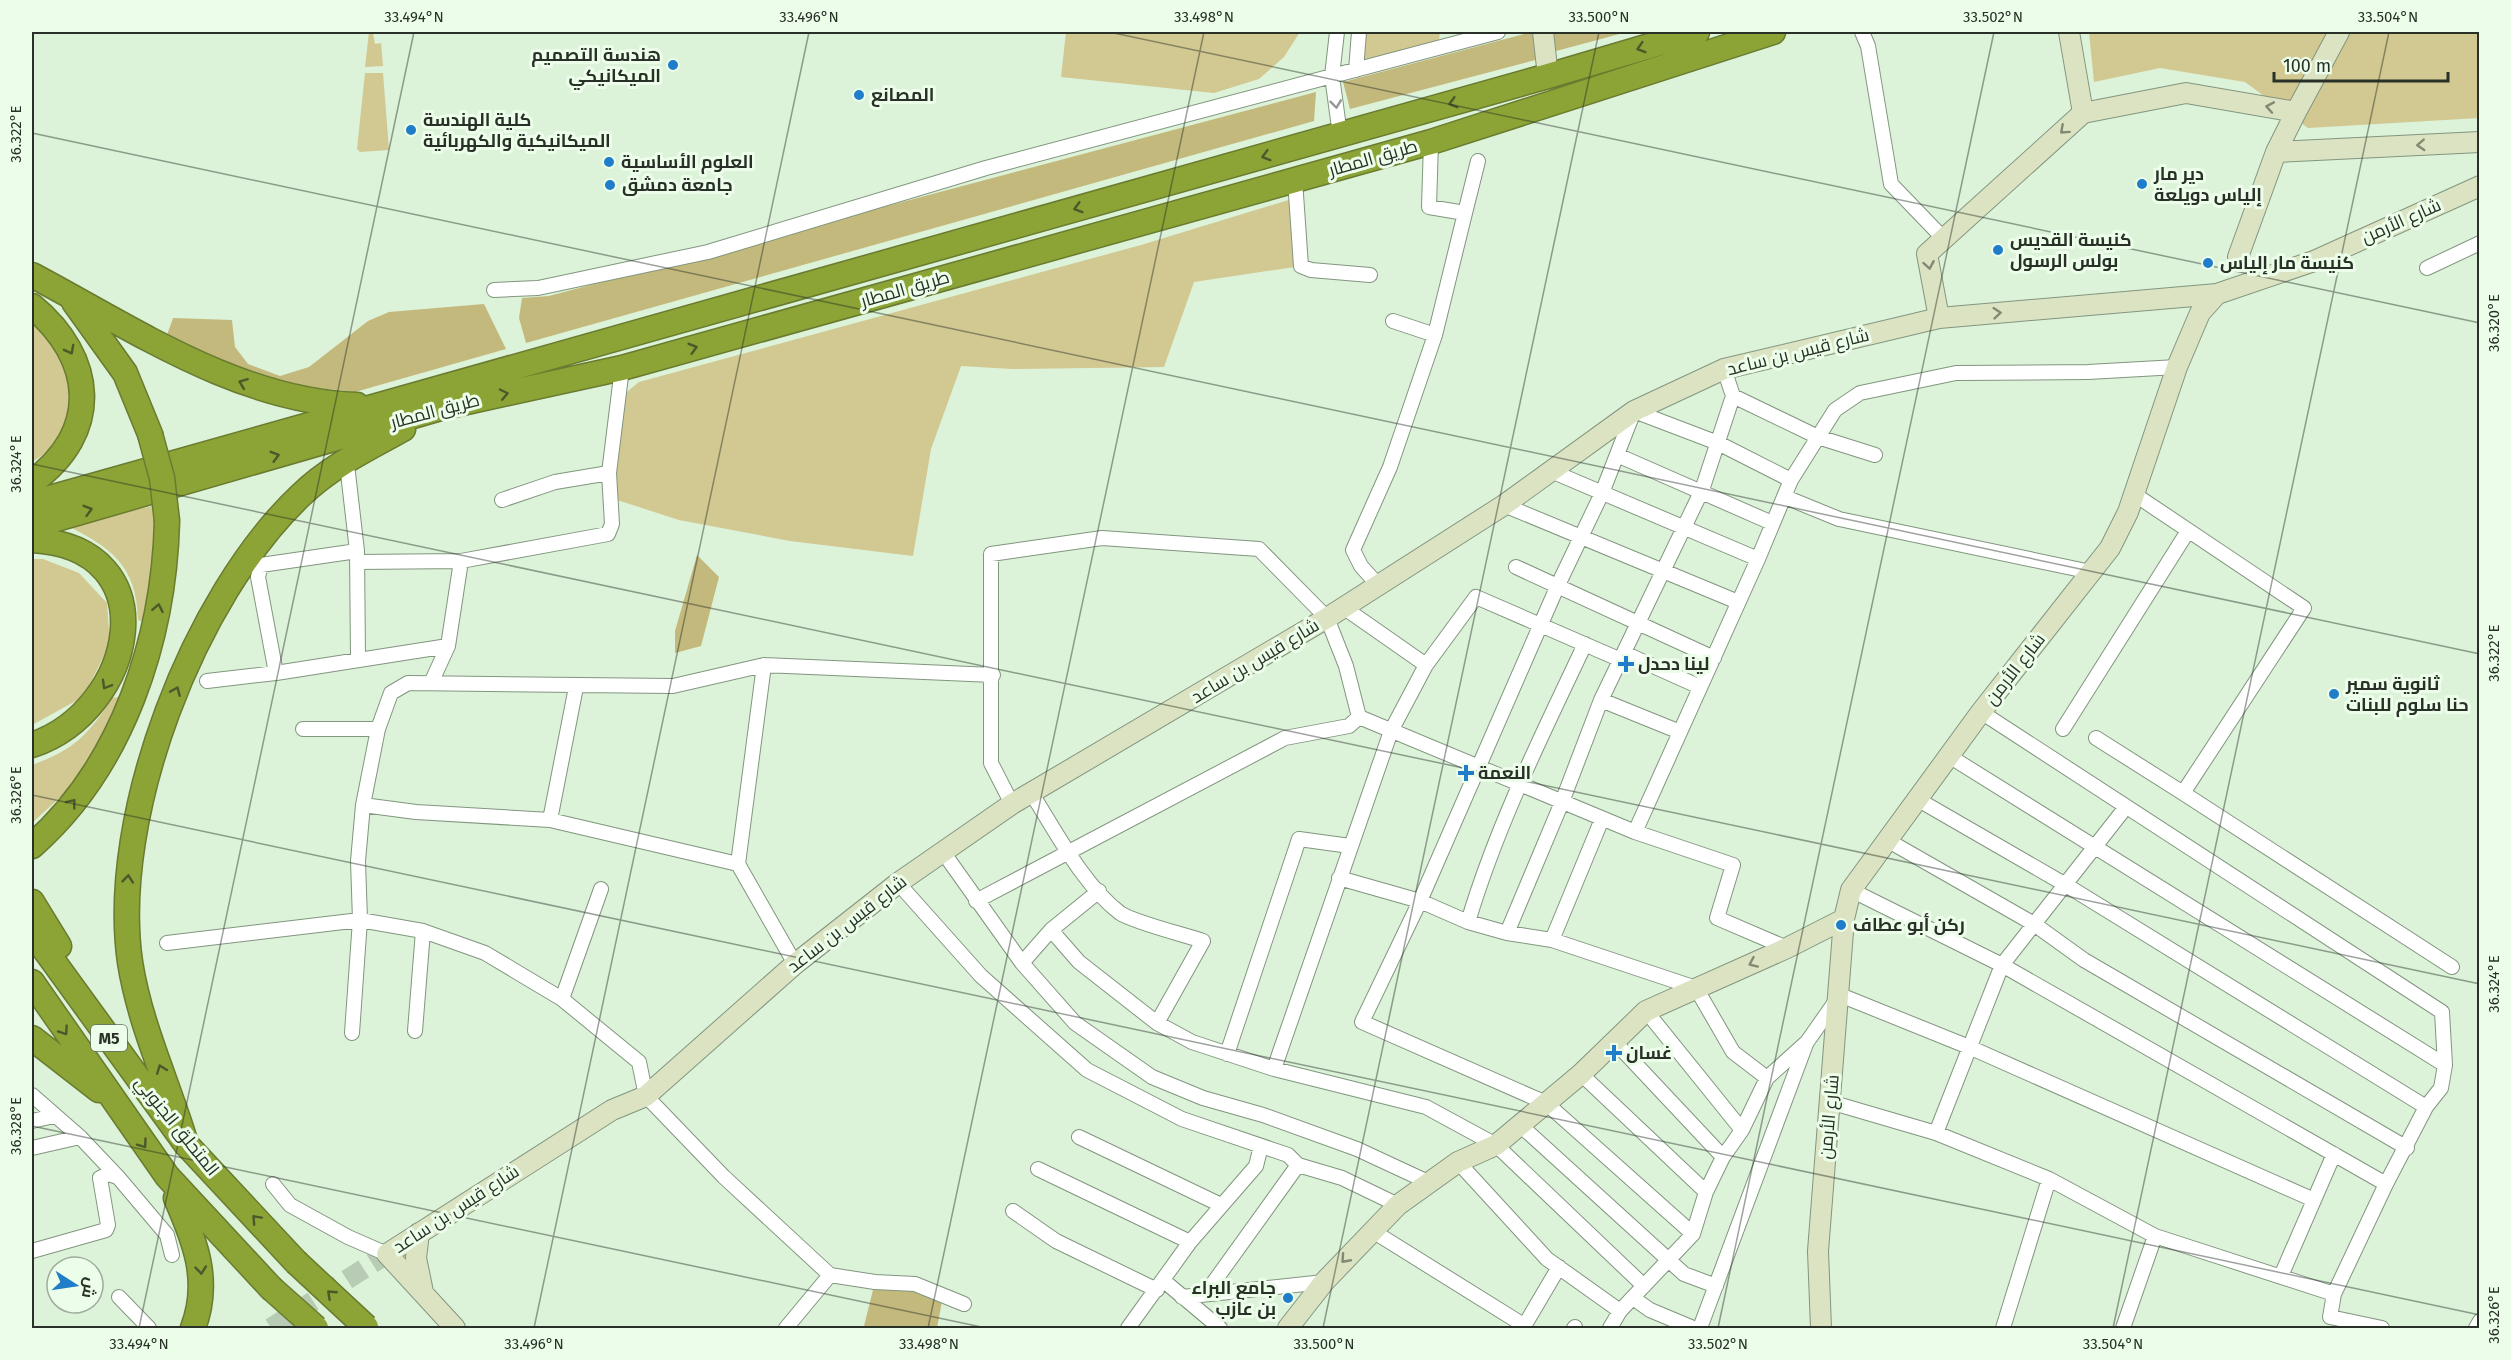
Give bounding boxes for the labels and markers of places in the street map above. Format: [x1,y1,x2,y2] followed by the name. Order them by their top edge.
[531,44,661,91] place label: هندسة التصميم الميكانيكي
[666,58,680,72] marker: هندسة التصميم الميكانيكي
[871,84,934,107] place label: المصانع
[852,88,866,102] marker: المصانع
[423,109,611,152] place label: كلية الهندسة الميكانيكية والكهربائية
[404,123,418,137] marker: كلية الهندسة الميكانيكية والكهربائية
[621,151,754,174] place label: العلوم الأساسية
[602,155,616,169] marker: العلوم الأساسية
[2153,163,2262,207] place label: دير مار إلياس دويلعة
[622,174,733,196] place label: جامعة دمشق
[2135,177,2149,191] marker: دير مار إلياس دويلعة
[603,178,617,192] marker: جامعة دمشق
[2010,229,2132,272] place label: كنيسة القديس بولس الرسول
[1991,243,2005,257] marker: كنيسة القديس بولس الرسول
[2220,252,2354,275] place label: كنيسة مار إلياس
[2201,256,2215,270] marker: كنيسة مار إلياس
[1638,653,1710,675] place label: لينا دحدل
[1619,657,1633,671] marker: لينا دحدل
[2345,673,2469,717] place label: ثانوية سمير حنا سلوم للبنات
[2327,687,2341,701] marker: ثانوية سمير حنا سلوم للبنات
[1478,762,1531,784] place label: النعمة
[1459,766,1473,780] marker: النعمة
[1853,912,1965,936] place label: ركن أبو عطاف
[1834,918,1848,932] marker: ركن أبو عطاف
[1626,1042,1672,1064] place label: غسان
[1607,1046,1621,1060] marker: غسان
[1191,1277,1276,1320] place label: جامع البراء بن عازب
[1281,1291,1295,1305] marker: جامع البراء بن عازب

